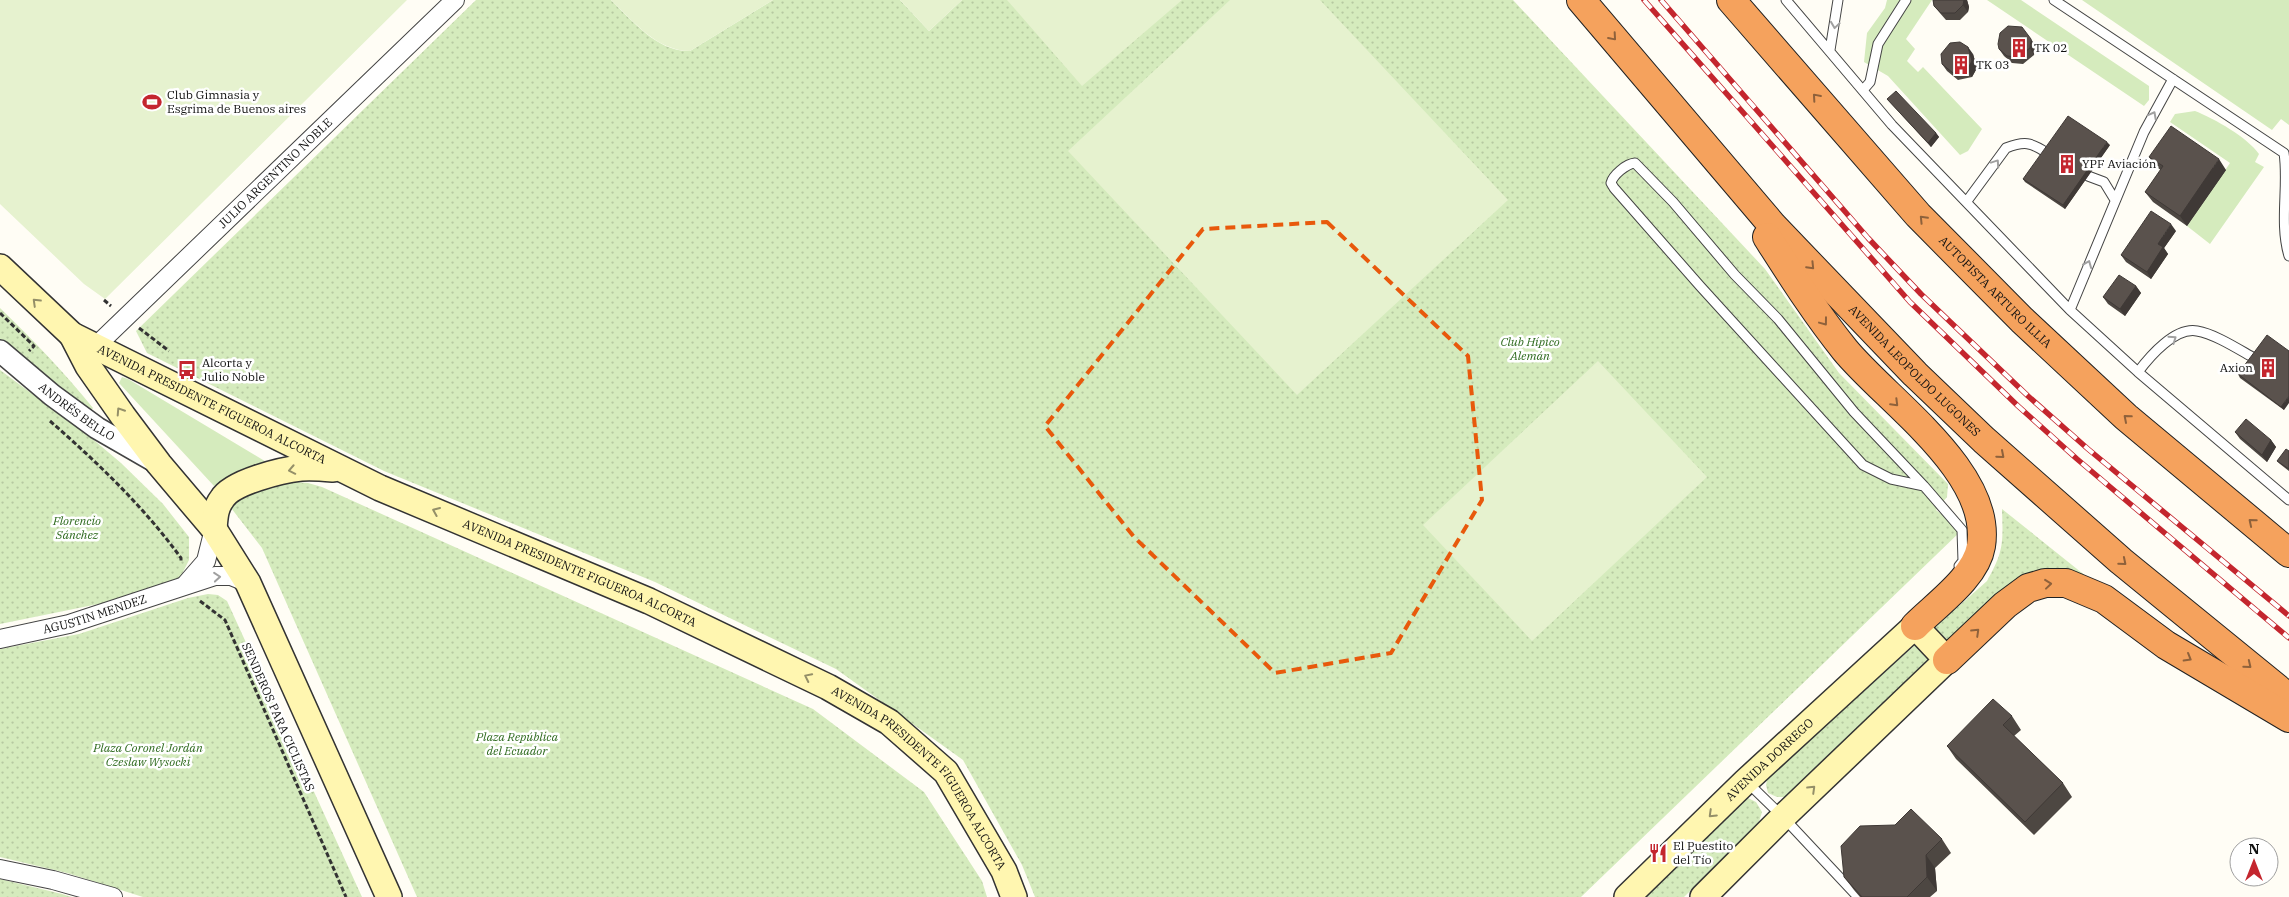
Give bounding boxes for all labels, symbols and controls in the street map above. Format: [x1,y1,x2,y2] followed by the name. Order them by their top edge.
[1830,22,1841,30] one-way arrow
[1607,31,1615,40] one-way arrow
[2008,37,2030,59] building icon: TK 02
[2034,40,2068,55] place label: TK 02
[1950,54,1972,76] building icon: TK 03
[1976,57,2010,72] place label: TK 03
[167,87,306,116] place label: Club Gimnasia y Esgrima de Buenos aires
[141,91,163,113] sports icon: Club Gimnasia y Esgrima de Buenos aires
[1813,94,1821,103] one-way arrow
[2147,112,2157,121] one-way arrow
[215,115,335,231] street label: JULIO ARGENTINO NOBLE
[2056,153,2078,175] building icon: YPF Aviación
[2082,156,2157,171] place label: YPF Aviación
[1990,159,1999,168] one-way arrow
[1920,216,1929,225] one-way arrow
[1936,233,2056,351] street label: AUTOPISTA ARTURO ILLIA
[1805,260,1814,269] one-way arrow
[2083,261,2093,269] one-way arrow
[33,299,42,308] one-way arrow
[1846,302,1984,439] street label: AVENIDA LEOPOLDO LUGONES
[1818,316,1827,326] one-way arrow
[1500,334,1560,363] park label: Club Hípico Alemán
[2167,336,2177,345] one-way arrow
[95,341,329,467] street label: AVENIDA PRESIDENTE FIGUEROA ALCORTA
[202,355,265,384] place label: Alcorta y Julio Noble
[2257,357,2279,379] building icon: Axion
[176,359,198,381] bus stop icon: Alcorta y Julio Noble
[2220,360,2253,375] place label: Axion
[36,379,118,444] street label: ANDRÉS BELLO
[1889,397,1898,406] one-way arrow
[116,407,126,416] one-way arrow
[2124,414,2133,423] one-way arrow
[1995,449,2004,458] one-way arrow
[287,464,296,474] one-way arrow
[432,507,441,518] one-way arrow
[52,513,101,542] park label: Florencio Sánchez
[461,516,700,630] street label: AVENIDA PRESIDENTE FIGUEROA ALCORTA
[2248,519,2257,528] one-way arrow
[2117,556,2126,565] one-way arrow
[214,572,222,583] one-way arrow
[2044,578,2052,589] one-way arrow
[41,591,148,636] street label: AGUSTIN MENDEZ
[1970,629,1979,638] one-way arrow
[239,640,318,794] street label: SENDEROS PARA CICLISTAS
[2182,652,2191,662] one-way arrow
[2242,660,2251,668] one-way arrow
[804,673,813,683] one-way arrow
[829,683,1010,873] street label: AVENIDA PRESIDENTE FIGUEROA ALCORTA
[1722,715,1816,804] street label: AVENIDA DORREGO
[475,729,558,758] park label: Plaza República del Ecuador
[92,740,203,769] park label: Plaza Coronel Jordán Czeslaw Wysocki
[1807,785,1816,794] one-way arrow
[1709,808,1718,817] one-way arrow
[2229,837,2279,887] north arrow
[1673,838,1733,867] place label: El Puestito del Tío
[2248,840,2260,858] text: N
[1647,842,1669,864] restaurant icon: El Puestito del Tío

